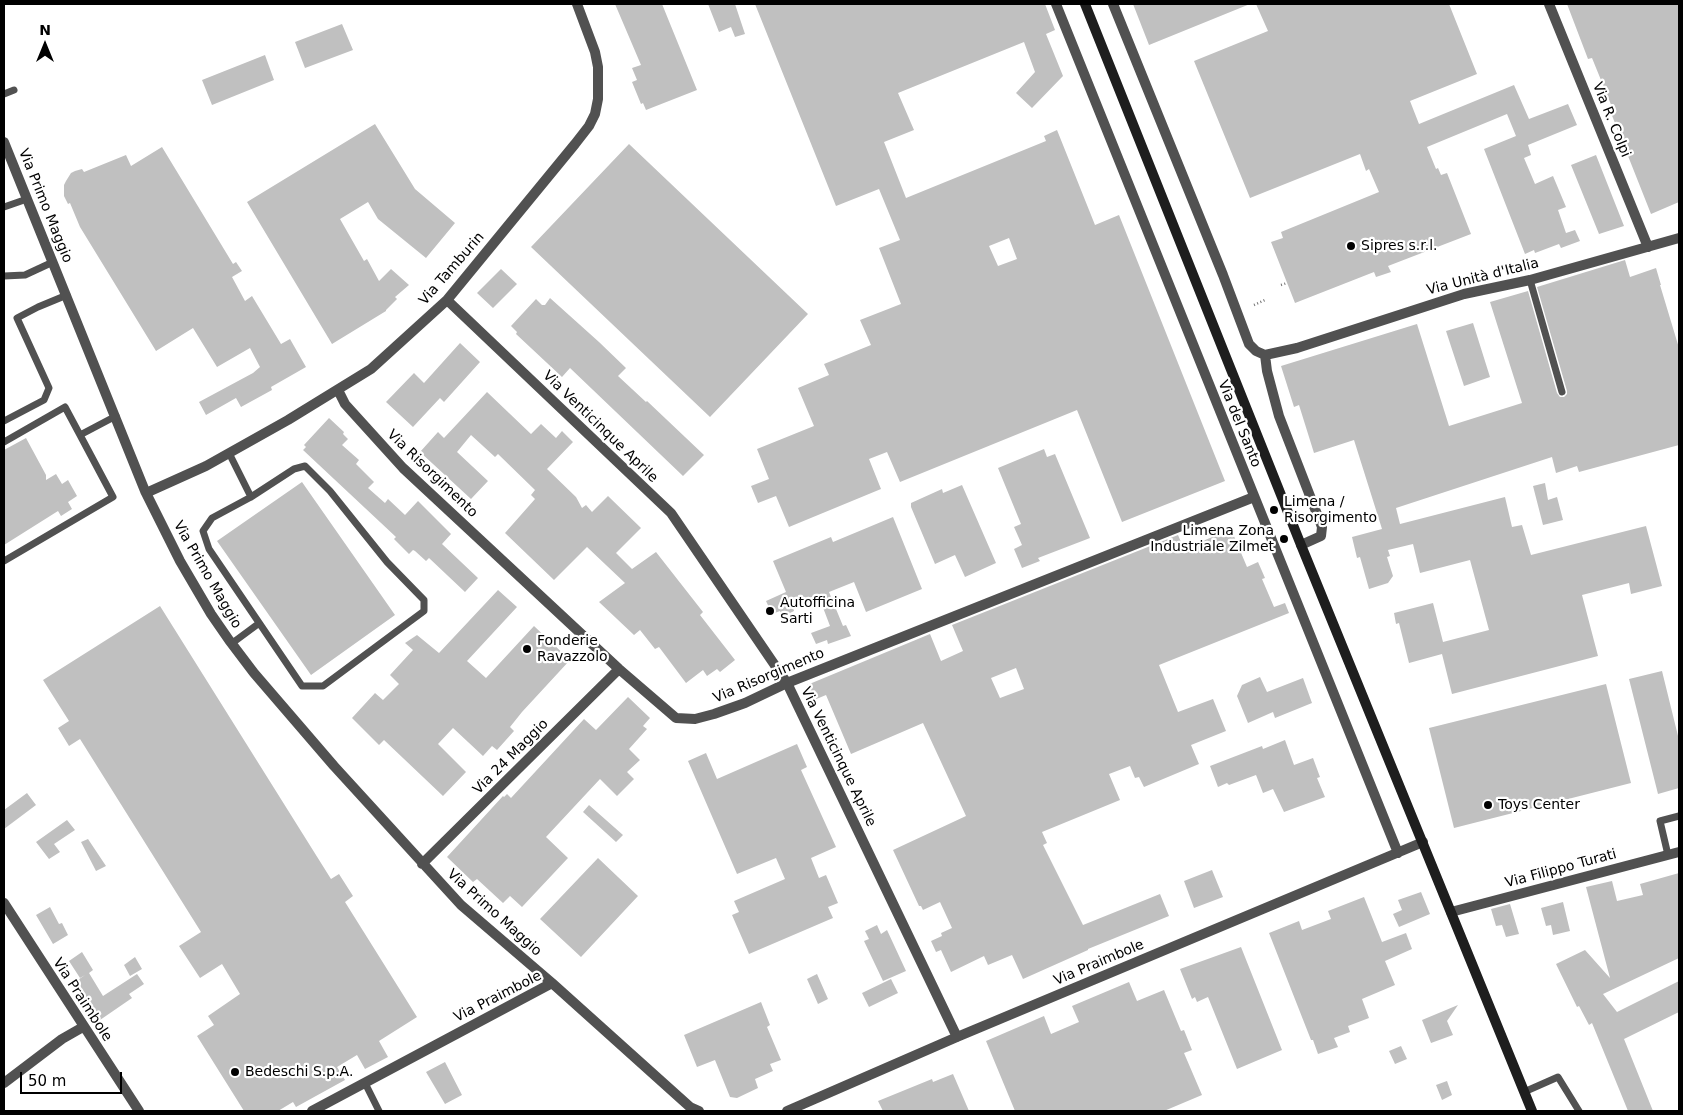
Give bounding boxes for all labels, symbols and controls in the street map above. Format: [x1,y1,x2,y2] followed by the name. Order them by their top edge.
[20,20,70,70] north arrow
[39,22,51,38] text: N
[1588,80,1634,160] street label: Via R. Colpi
[14,146,76,266] street label: Via Primo Maggio
[416,229,488,309] street label: Via Tamburin
[1361,238,1437,254] place label: Sipres s.r.l.
[1345,240,1357,252] marker: Sipres s.r.l.
[1425,255,1541,299] street label: Via Unità d'Italia
[539,368,661,486] street label: Via Venticinque Aprile
[1214,378,1264,470] street label: Via del Santo
[383,427,481,521] street label: Via Risorgimento
[1284,494,1377,526] place label: Limena / Risorgimento
[1268,504,1280,516] marker: Limena / Risorgimento
[169,518,245,632] street label: Via Primo Maggio
[1150,523,1274,556] place label: Limena Zona Industriale Zilmet
[1278,533,1290,545] marker: Limena Zona Industriale Zilmet
[780,595,855,628] place label: Autofficina Sarti
[764,605,776,617] marker: Autofficina Sarti
[537,633,608,666] place label: Fonderie Ravazzolo
[521,643,533,655] marker: Fonderie Ravazzolo
[711,645,827,707] street label: Via Risorgimento
[797,684,879,830] street label: Via Venticinque Aprile
[470,716,552,798] street label: Via 24 Maggio
[1498,797,1580,813] place label: Toys Center
[1482,799,1494,811] marker: Toys Center
[1503,846,1619,892] street label: Via Filippo Turati
[443,866,545,960] street label: Via Primo Maggio
[1051,936,1147,990] street label: Via Praimbole
[49,955,115,1045] street label: Via Praimbole
[451,968,545,1026] street label: Via Praimbole
[22,1062,125,1094] scale bar
[245,1064,353,1080] place label: Bedeschi S.p.A.
[229,1066,241,1078] marker: Bedeschi S.p.A.
[28,1072,66,1090] text: 50 m

